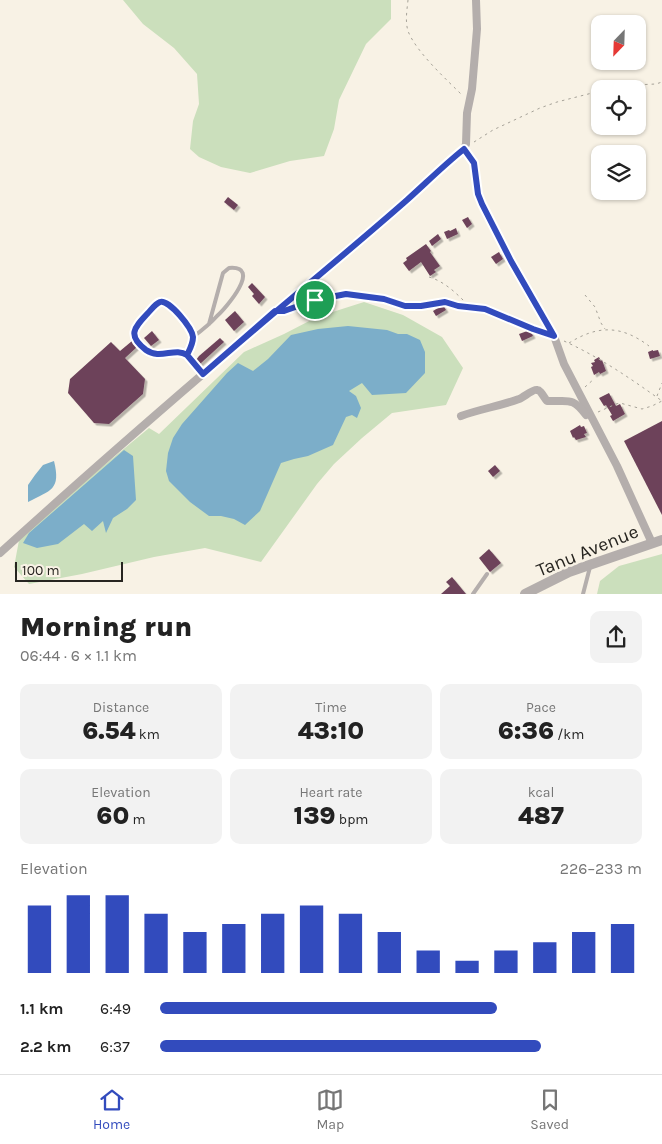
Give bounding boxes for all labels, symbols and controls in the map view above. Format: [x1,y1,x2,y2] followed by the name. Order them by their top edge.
[591,15,646,70] north arrow
[591,15,646,200] map controls
[591,80,646,135] button: locate
[591,145,646,200] button: layers
[294,279,336,321] pin
[301,286,329,314] icon: arrive
[533,520,642,581] street label: Tanu Avenue
[15,559,122,582] scale bar
[22,562,60,579] text: 100 m
[20,610,192,643] text: Morning run
[590,611,642,663] button: share
[20,646,137,665] text: 06:44 · 6 × 1.1 km
[93,699,149,716] text: Distance
[315,699,347,716] text: Time
[526,699,556,716] text: Pace
[82,716,135,745] text: 6.54
[298,716,364,745] text: 43:10
[498,716,554,745] text: 6:36
[135,726,160,743] text: km
[554,726,584,743] text: /km
[91,784,151,801] text: Elevation
[299,784,363,801] text: Heart rate
[528,784,554,801] text: kcal
[96,801,129,830] text: 60
[294,801,336,830] text: 139
[518,801,564,830] text: 487
[129,811,146,828] text: m
[336,811,368,828] text: bpm
[20,859,88,878] text: Elevation
[560,859,642,878] text: 226–233 m
[20,999,64,1018] text: 1.1 km
[100,999,131,1018] text: 6:49
[20,1037,72,1056] text: 2.2 km
[100,1037,130,1056] text: 6:37
[93,1086,130,1133] tab: Home
[316,1086,344,1133] tab: Map
[530,1086,569,1133] tab: Saved

